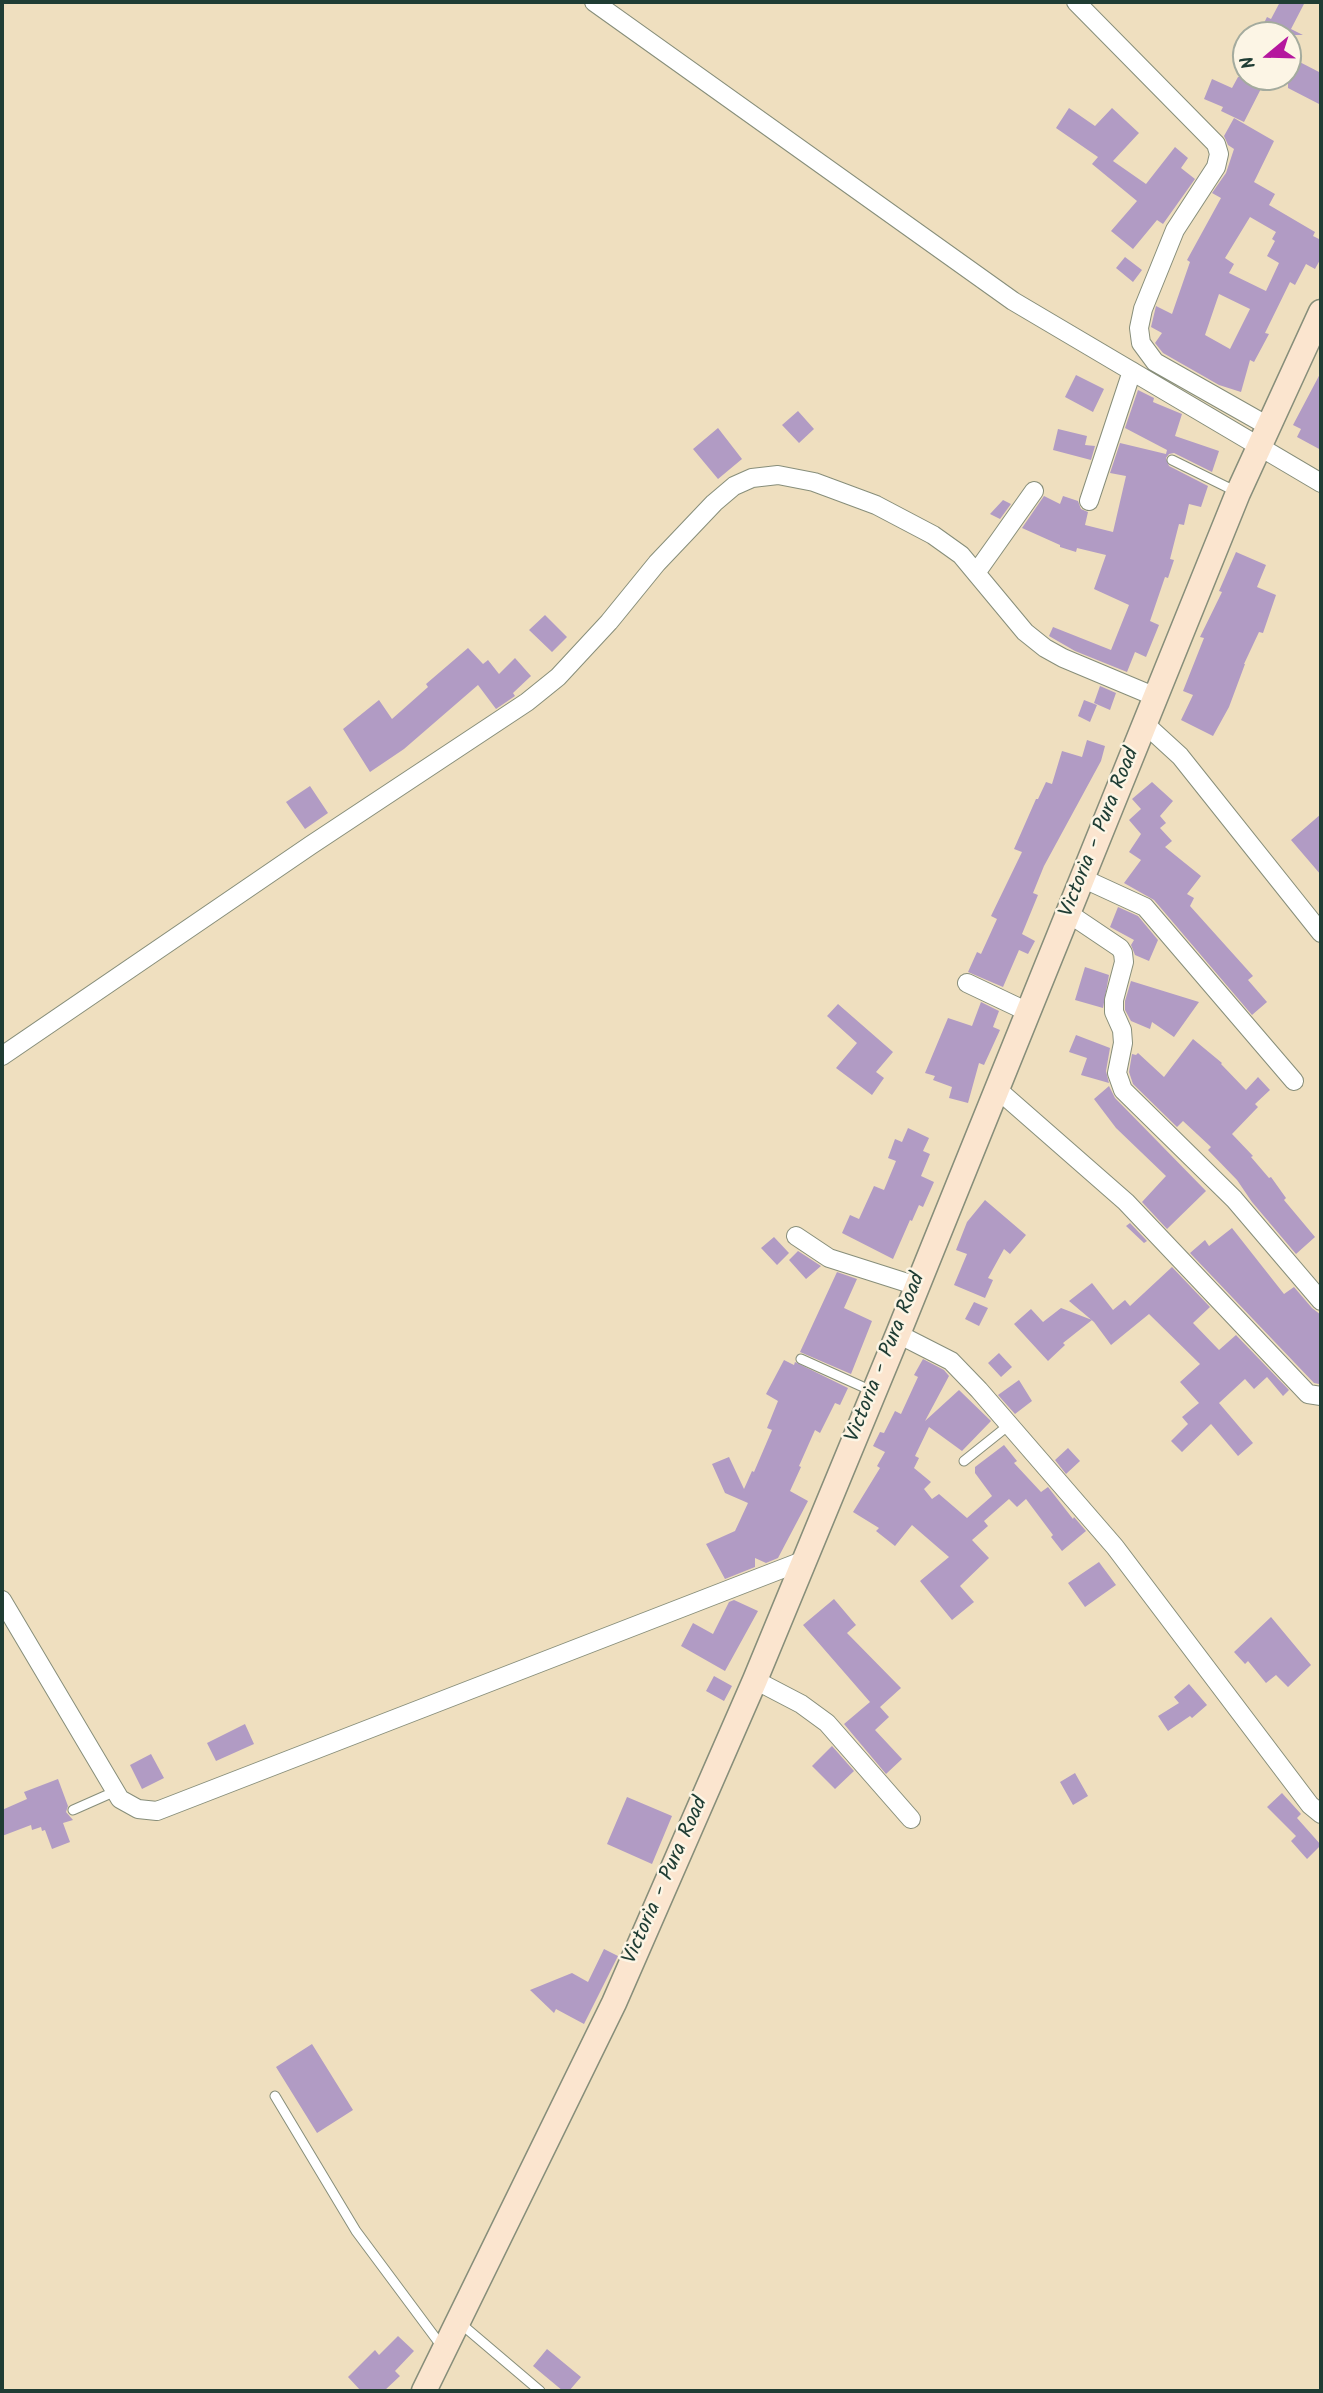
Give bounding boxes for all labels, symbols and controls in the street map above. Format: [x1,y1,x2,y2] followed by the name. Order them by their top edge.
[1232,21,1302,91] north arrow
[1233,52,1265,73] text: N
[1056,745,1146,921] street label: Victoria - Pura Road
[842,1270,932,1446] street label: Victoria - Pura Road
[619,1794,715,1968] street label: Victoria - Pura Road

